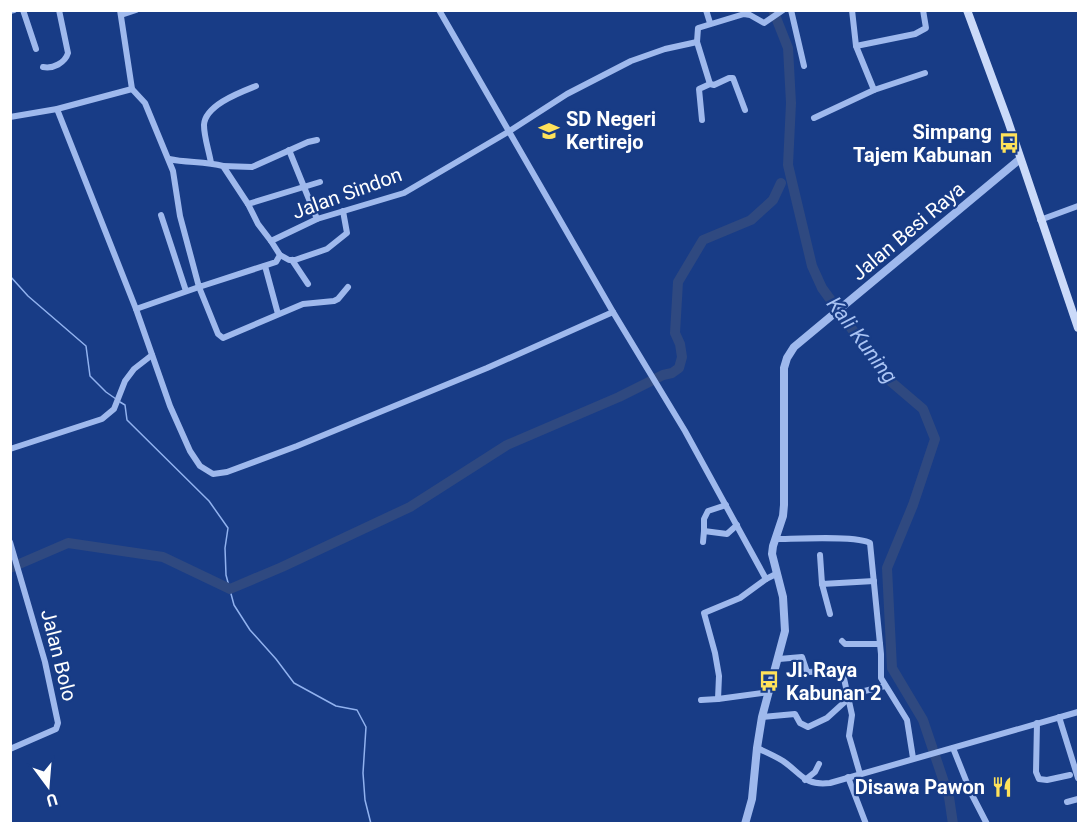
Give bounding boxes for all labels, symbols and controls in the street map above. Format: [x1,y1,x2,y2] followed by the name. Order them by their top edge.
[566,107,656,154] place label: SD Negeri Kertirejo
[537,119,561,143] school or university icon: SD Negeri Kertirejo
[853,120,992,167] place label: Simpang Tajem Kabunan
[997,131,1021,155] bus stop icon: Simpang Tajem Kabunan
[289,162,405,224] street label: Jalan Sindon
[847,177,969,285] street label: Jalan Besi Raya
[822,292,902,388] water label: Kali Kuning
[36,607,82,703] street label: Jalan Bolo
[786,658,881,705] place label: Jl. Raya Kabunan 2
[757,669,781,693] bus stop icon: Jl. Raya Kabunan 2
[18,756,78,816] north arrow
[855,775,985,799] place label: Disawa Pawon
[990,775,1014,799] restaurant icon: Disawa Pawon
[44,789,60,811] text: U

